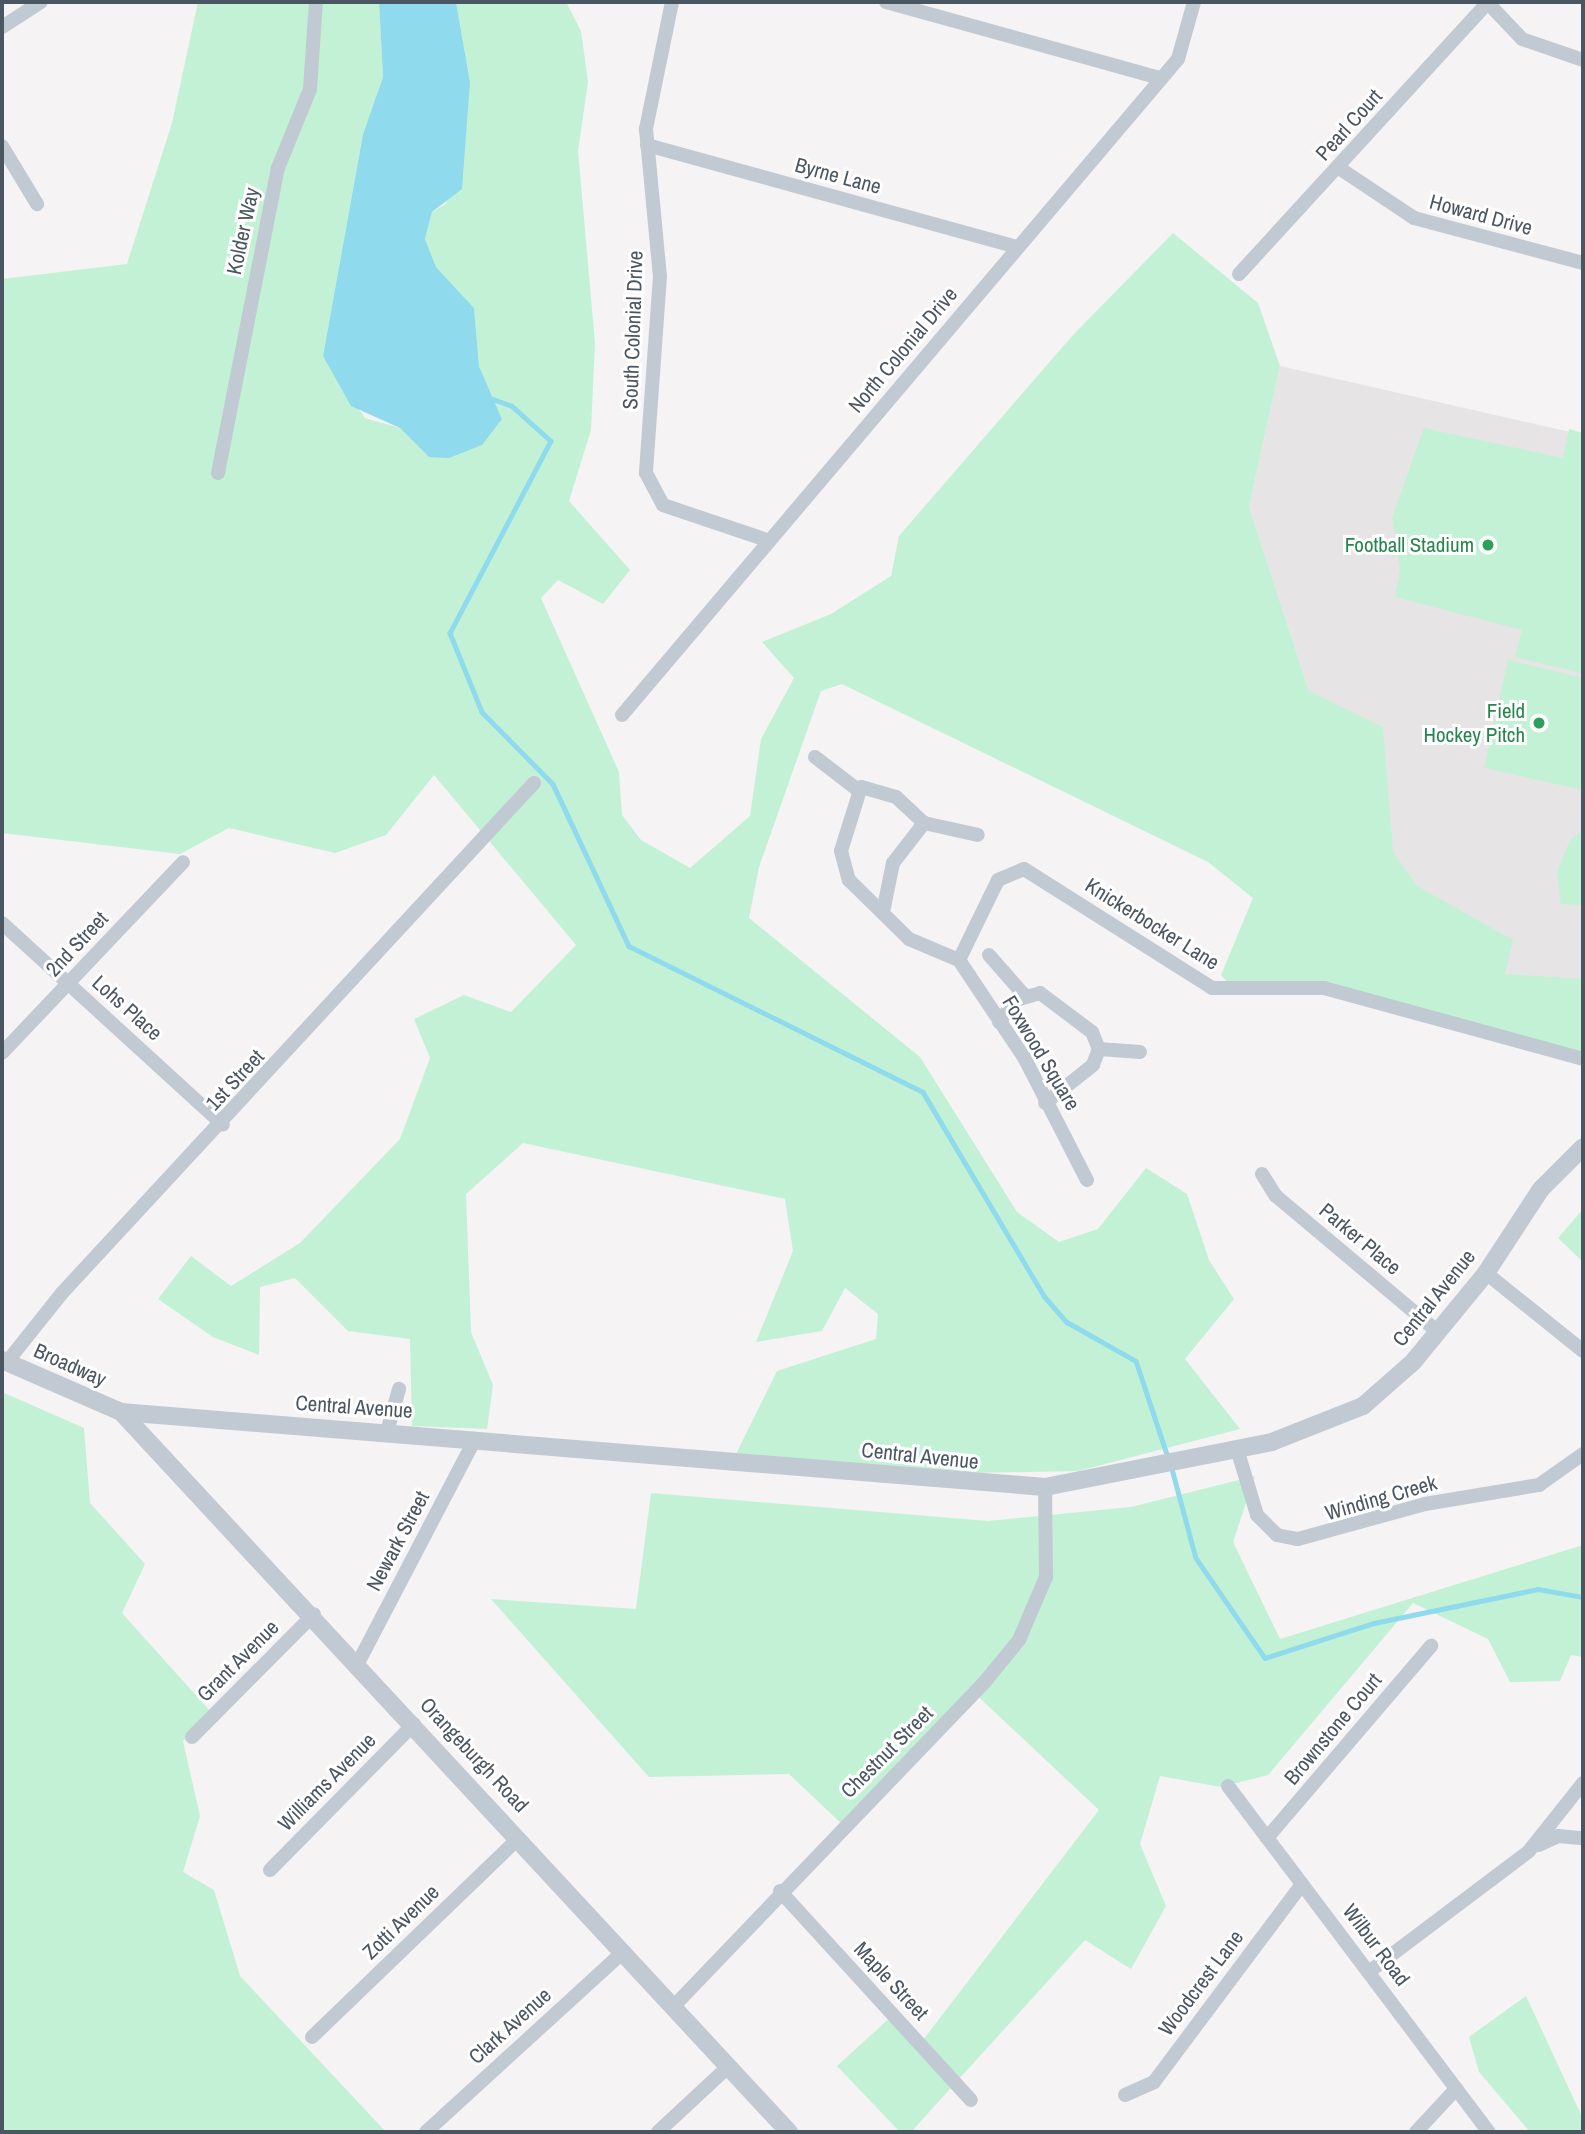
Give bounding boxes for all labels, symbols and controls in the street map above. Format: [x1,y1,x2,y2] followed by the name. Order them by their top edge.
[1311,84,1387,166] street label: Pearl Court
[792,152,884,200] street label: Byrne Lane
[221,185,265,277] street label: Kolder Way
[1427,189,1535,241] street label: Howard Drive
[618,250,648,410] street label: South Colonial Drive
[843,282,963,418] street label: North Colonial Drive
[1345,532,1474,558] place label: Football Stadium
[1480,537,1496,553] marker: Football Stadium
[1424,698,1525,748] place label: Field Hockey Pitch
[1531,715,1547,731] marker: Field Hockey Pitch
[1080,873,1224,975] street label: Knickerbocker Lane
[41,906,113,982] street label: 2nd Street
[87,970,167,1046] street label: Lohs Place
[997,991,1085,1115] street label: Foxwood Square
[201,1044,269,1116] street label: 1st Street
[1314,1198,1406,1280] street label: Parker Place
[1387,1244,1481,1352] street label: Central Avenue
[30,1338,110,1392] street label: Broadway
[294,1390,414,1424] street label: Central Avenue
[860,1437,980,1475] street label: Central Avenue
[1322,1470,1440,1526] street label: Winding Creek
[361,1487,435,1595] street label: Newark Street
[192,1615,284,1707] street label: Grant Avenue
[1279,1668,1387,1790] street label: Brownstone Court
[415,1692,533,1818] street label: Orangeburgh Road
[836,1701,938,1803] street label: Chestnut Street
[273,1728,381,1836] street label: Williams Avenue
[357,1879,445,1965] street label: Zotti Avenue
[1337,1899,1415,1991] street label: Wilbur Road
[1153,1925,1249,2041] street label: Woodcrest Lane
[848,1937,934,2025] street label: Maple Street
[463,1982,557,2070] street label: Clark Avenue

